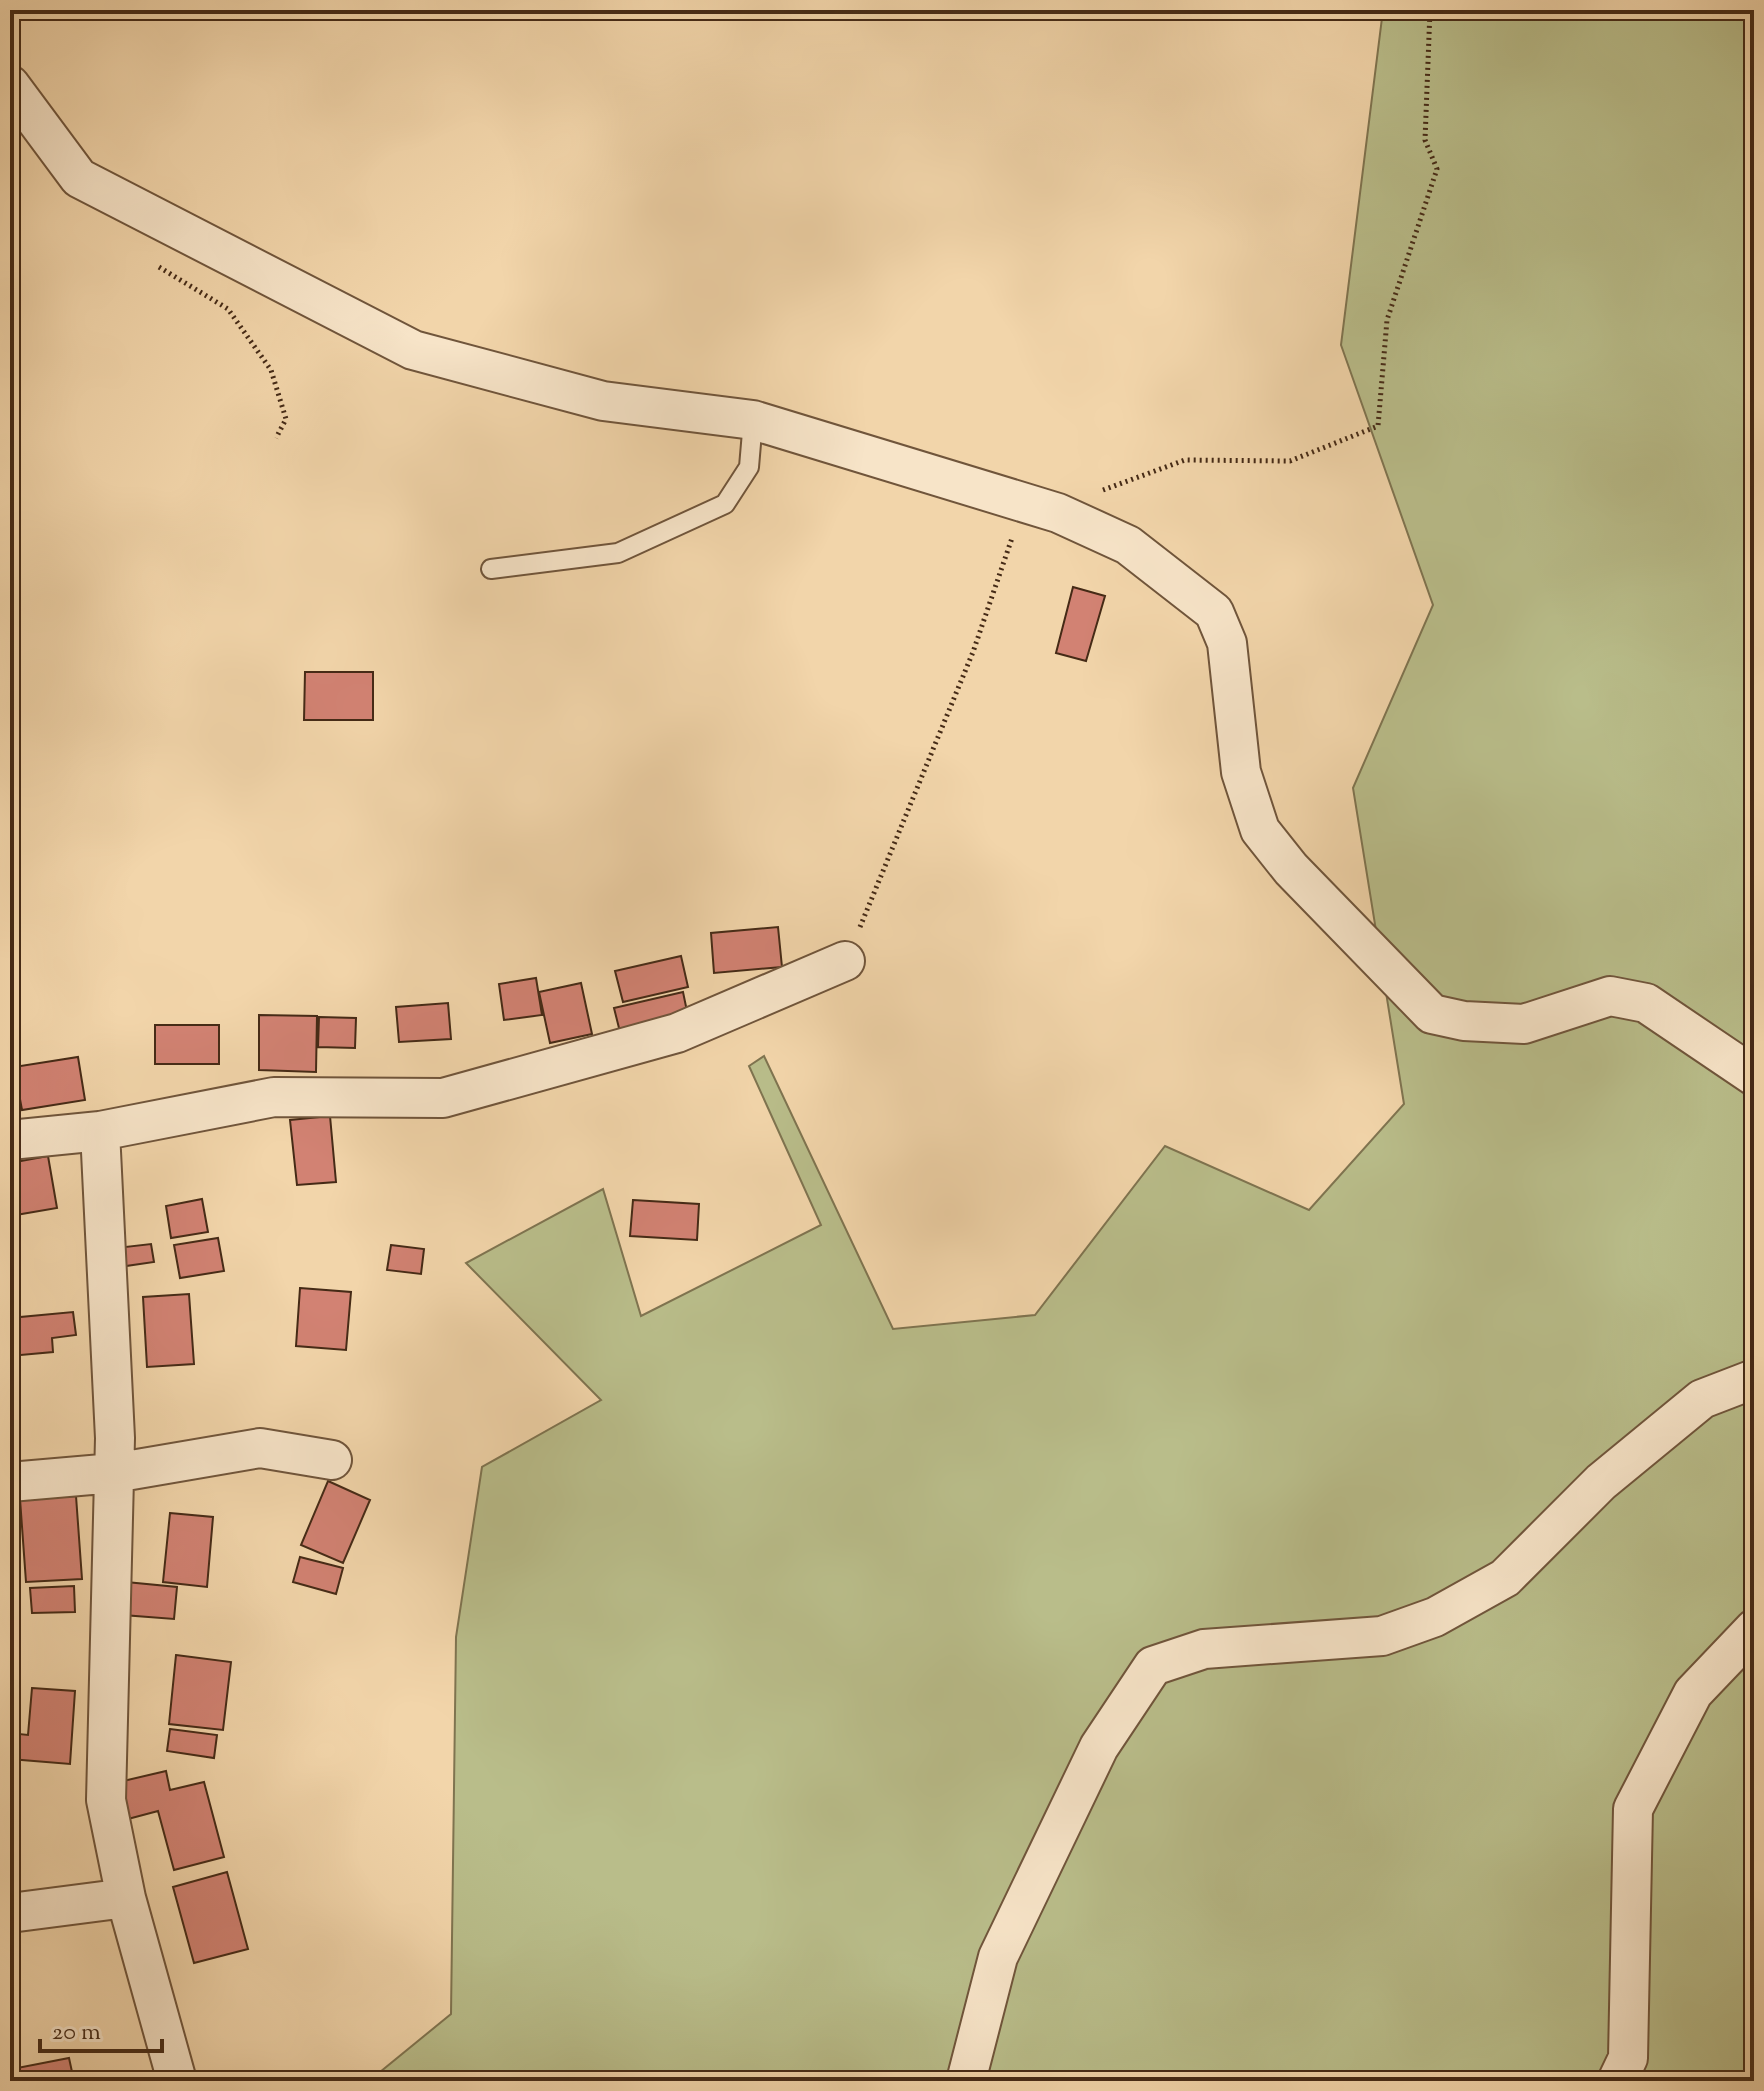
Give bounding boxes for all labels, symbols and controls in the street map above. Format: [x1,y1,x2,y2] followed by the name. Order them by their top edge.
[40,2003,162,2053] scale bar
[52,2016,101,2050] text: 20 m

